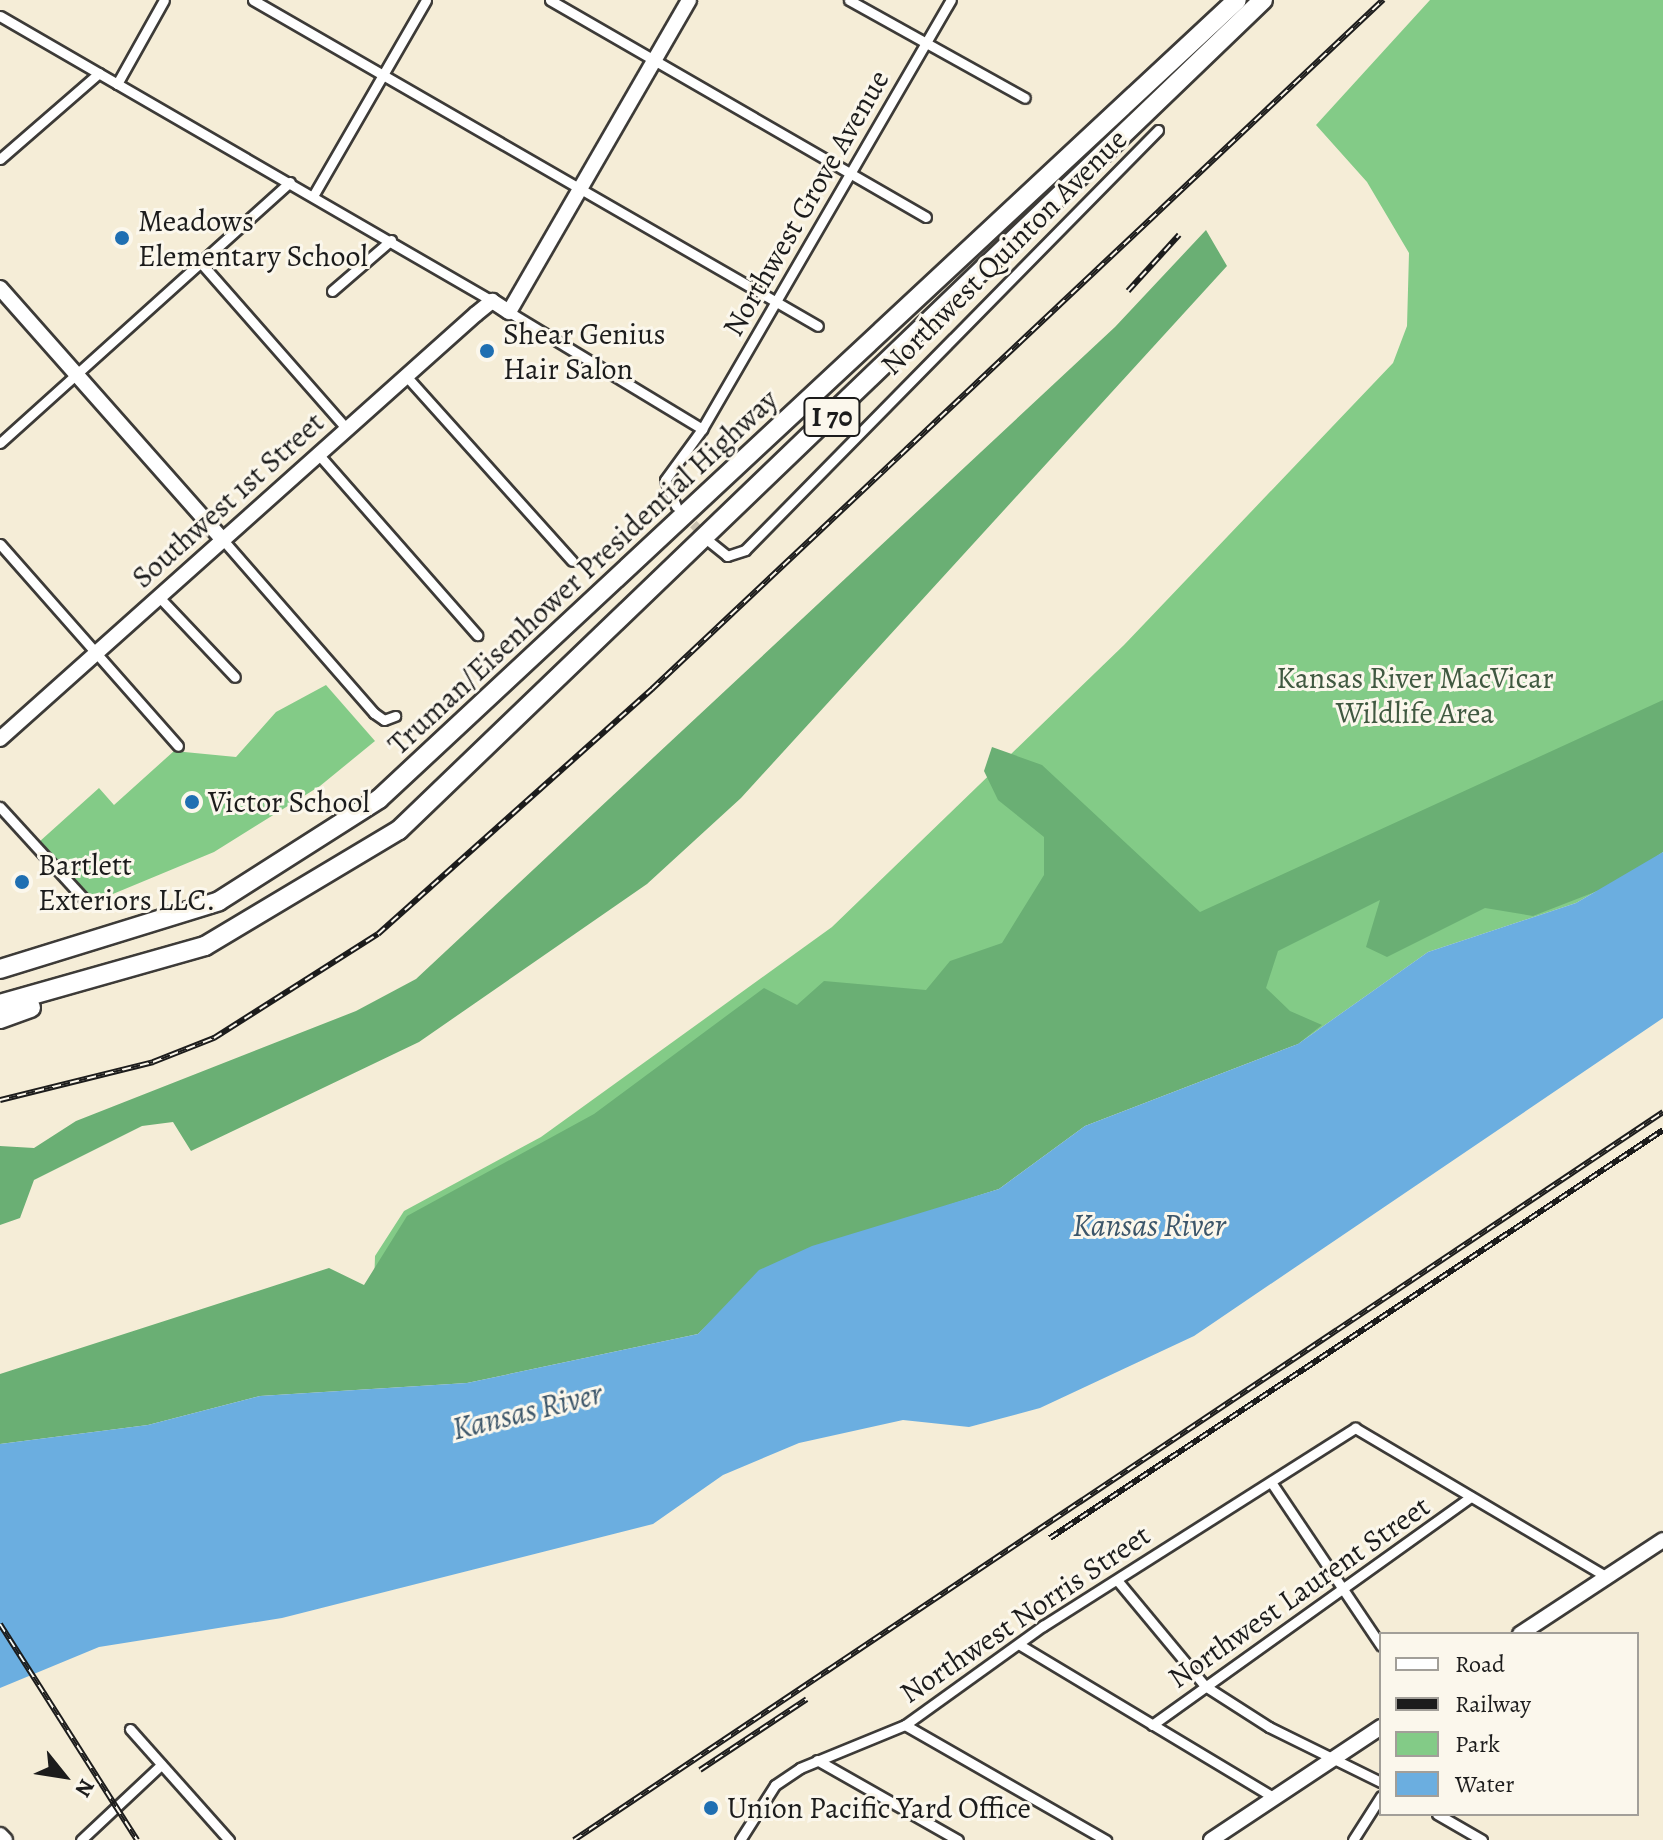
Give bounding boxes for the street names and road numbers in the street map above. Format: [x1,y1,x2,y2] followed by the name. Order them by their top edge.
[715,63,897,343] street label: Northwest Grove Avenue
[873,121,1135,383] street label: Northwest Quinton Avenue
[381,382,785,762] street label: Truman/Eisenhower Presidential Highway
[802,393,862,441] road number: I 70
[125,404,331,596] street label: Southwest 1st Street
[1161,1488,1437,1696] street label: Northwest Laurent Street
[893,1517,1157,1711] street label: Northwest Norris Street

